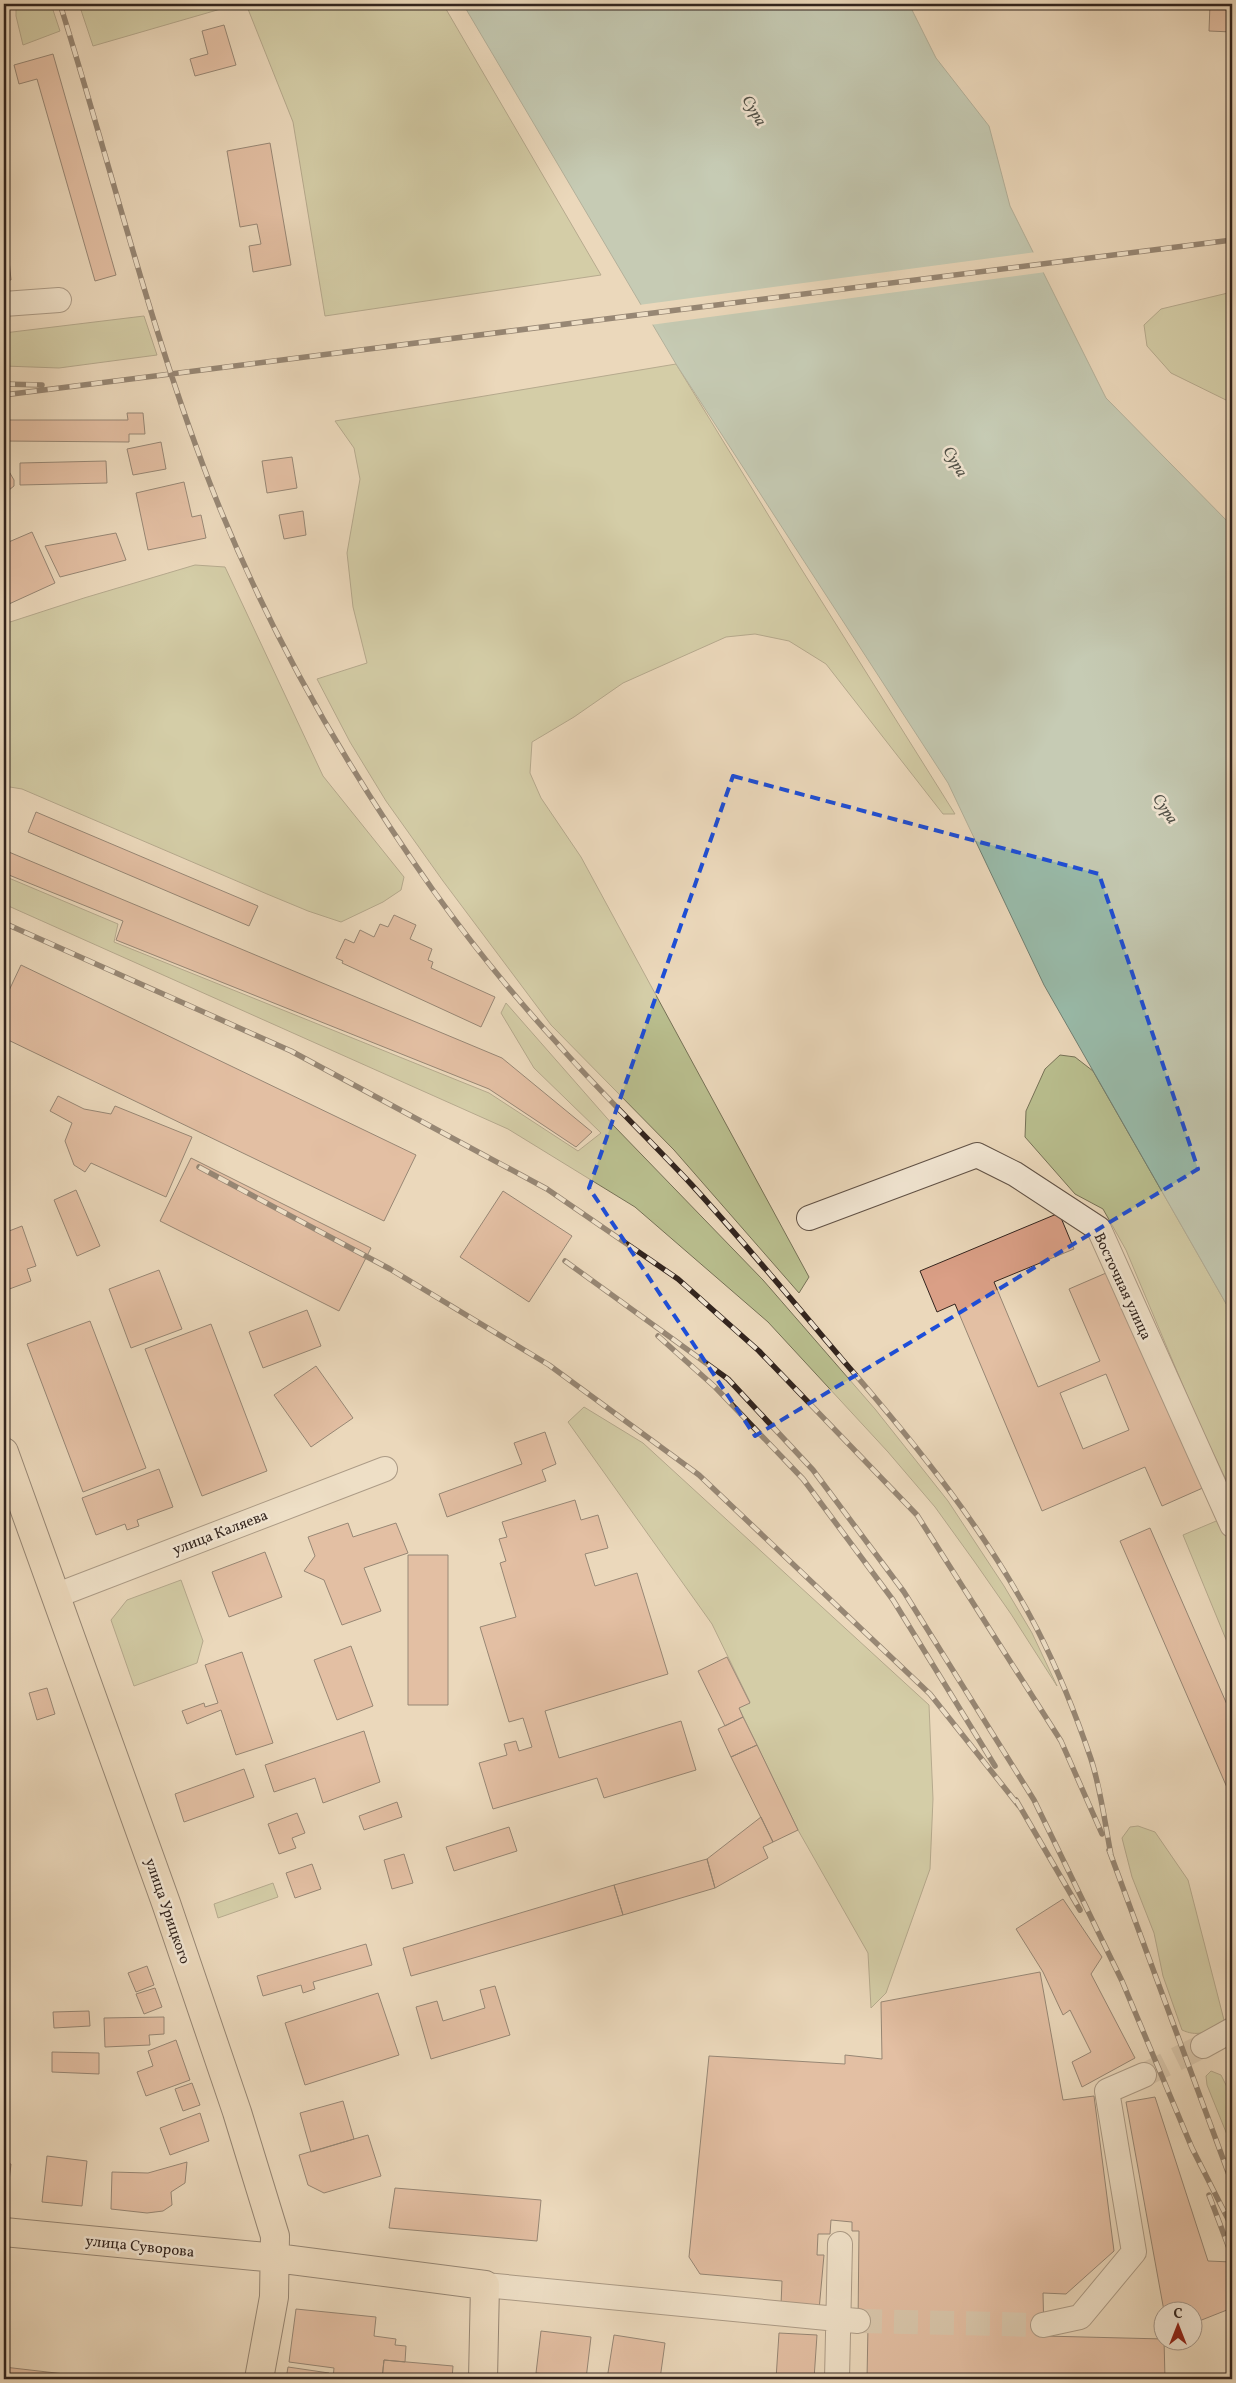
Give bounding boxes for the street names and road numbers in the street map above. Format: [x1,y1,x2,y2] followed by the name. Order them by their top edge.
[1088,1229,1156,1344] street label: Восточная улица
[170,1506,271,1561] street label: улица Каляева
[139,1856,195,1967] street label: улица Урицкого
[84,2231,195,2264] street label: улица Суворова

